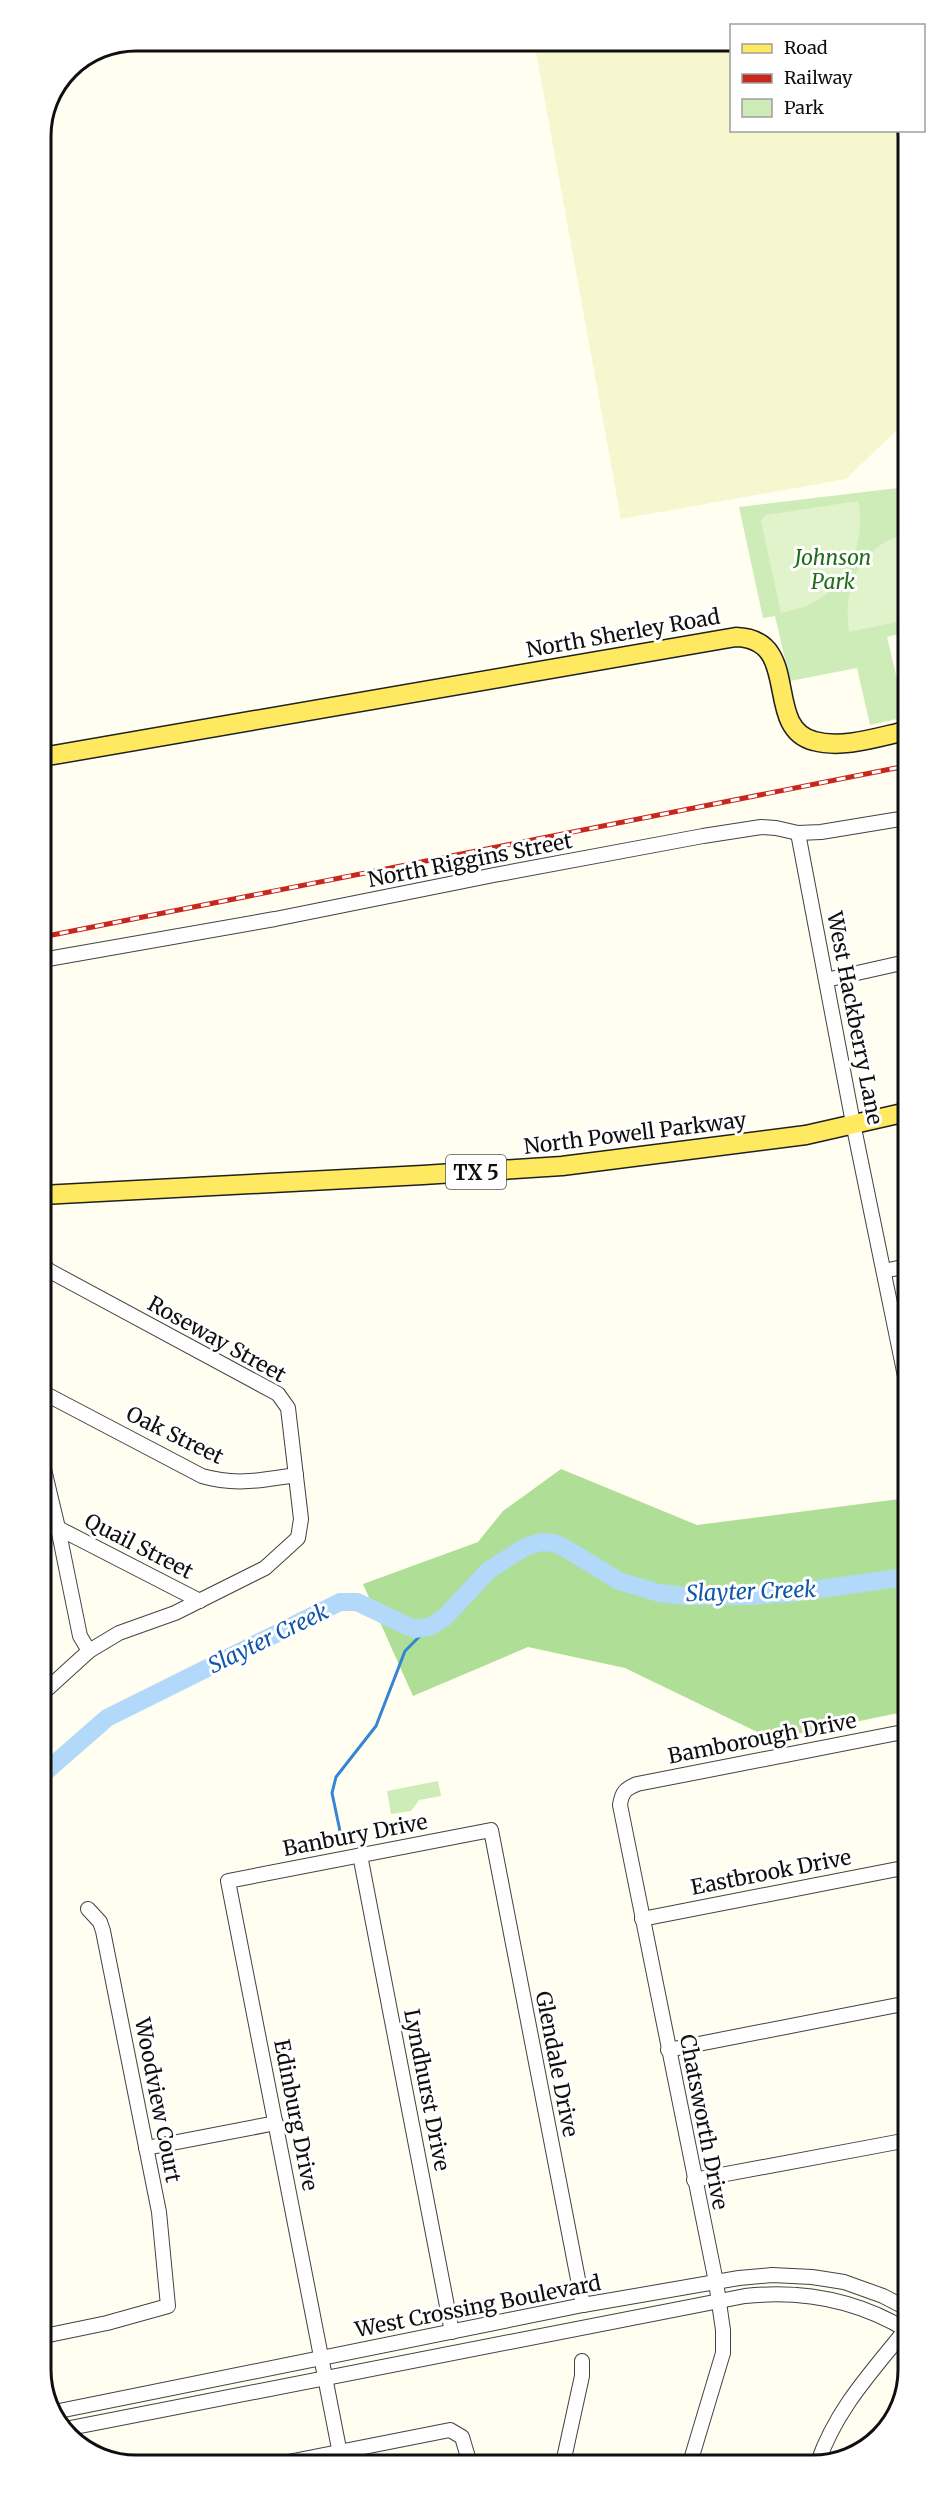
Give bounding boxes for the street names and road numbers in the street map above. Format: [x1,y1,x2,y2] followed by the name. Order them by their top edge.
[524,603,722,663] street label: North Sherley Road
[366,827,574,893] street label: North Riggins Street
[821,908,889,1127] street label: West Hackberry Lane
[522,1106,749,1160] street label: North Powell Parkway
[446,1155,506,1189] road number: TX 5
[143,1290,291,1388] street label: Roseway Street
[122,1400,228,1470] street label: Oak Street
[80,1507,198,1585] street label: Quail Street
[665,1706,859,1770] street label: Bamborough Drive
[280,1808,430,1862] street label: Banbury Drive
[689,1843,853,1901] street label: Eastbrook Drive
[530,1989,584,2139] street label: Glendale Drive
[398,2007,456,2173] street label: Lyndhurst Drive
[129,2014,187,2185] street label: Woodview Court
[674,2032,734,2212] street label: Chatsworth Drive
[268,2037,324,2193] street label: Edinburg Drive
[352,2269,604,2343] street label: West Crossing Boulevard

